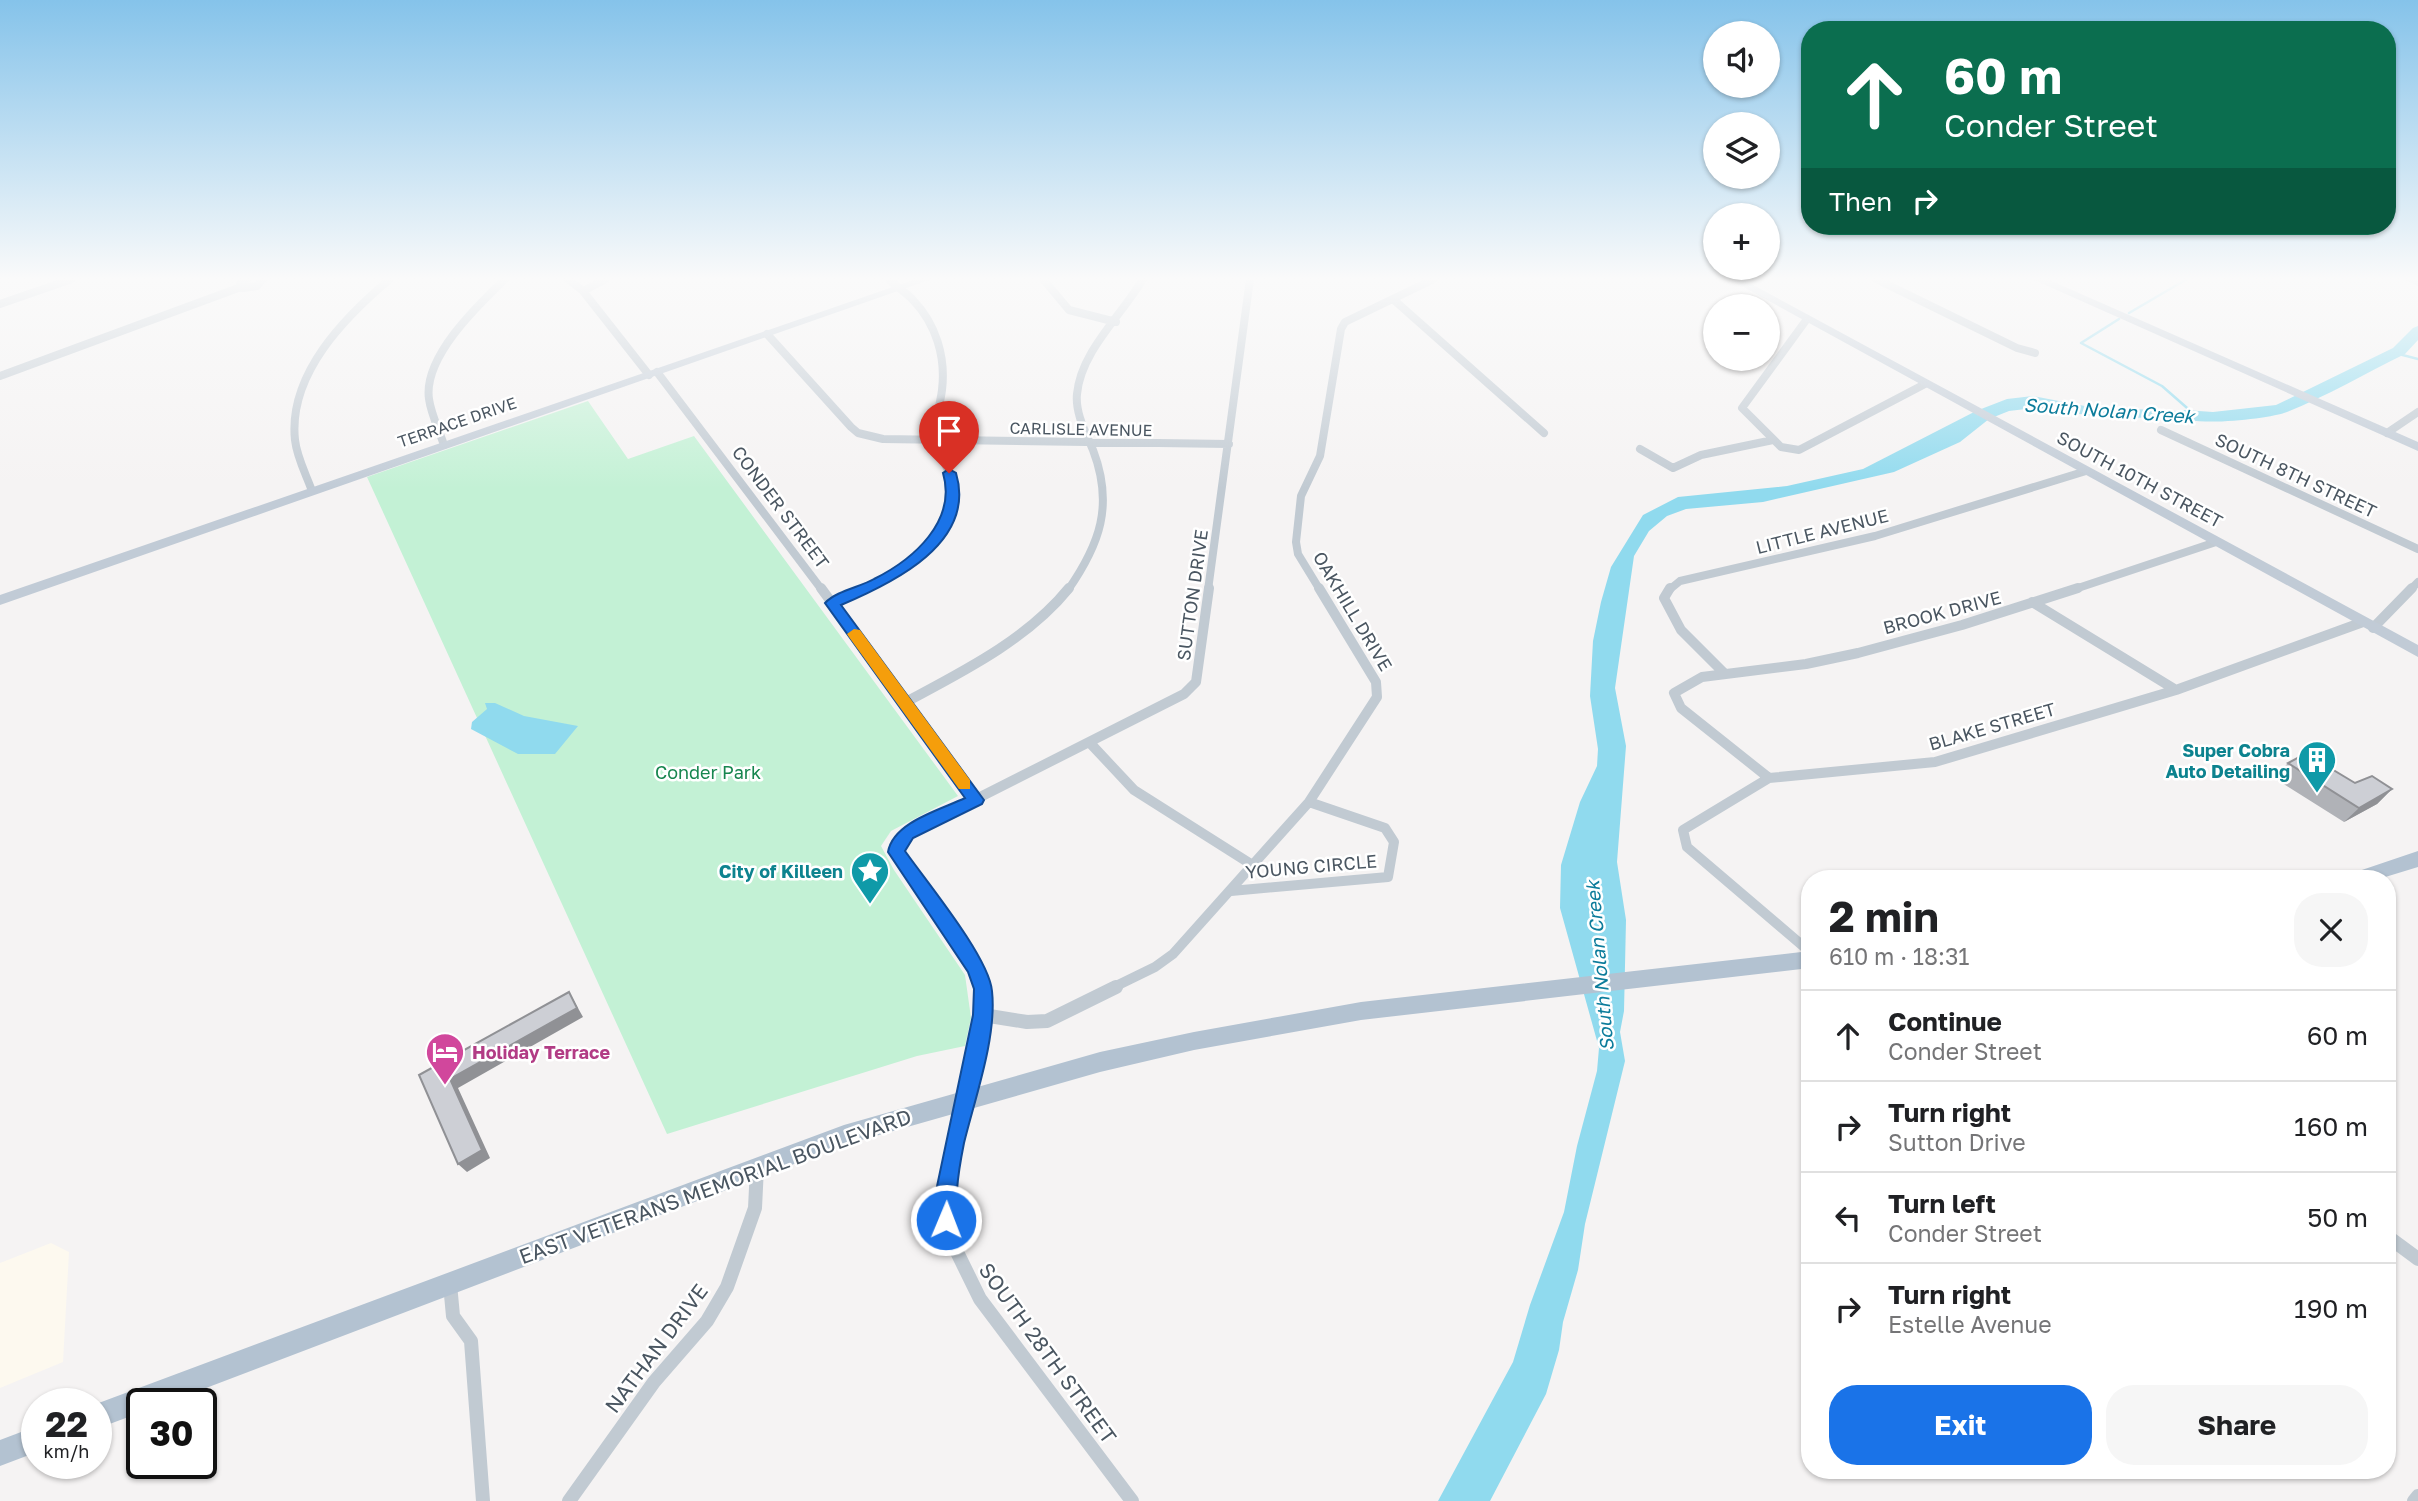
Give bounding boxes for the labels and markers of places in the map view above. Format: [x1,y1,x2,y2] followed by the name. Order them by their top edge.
[919,401,979,473] pin
[2165,739,2290,782] place label: Super Cobra Auto Detailing
[2296,739,2338,794] building icon: Super Cobra Auto Detailing
[849,850,891,905] place icon: City of Killeen
[719,860,843,882] place label: City of Killeen
[424,1031,466,1086] hotel icon: Holiday Terrace
[472,1041,610,1063] place label: Holiday Terrace

